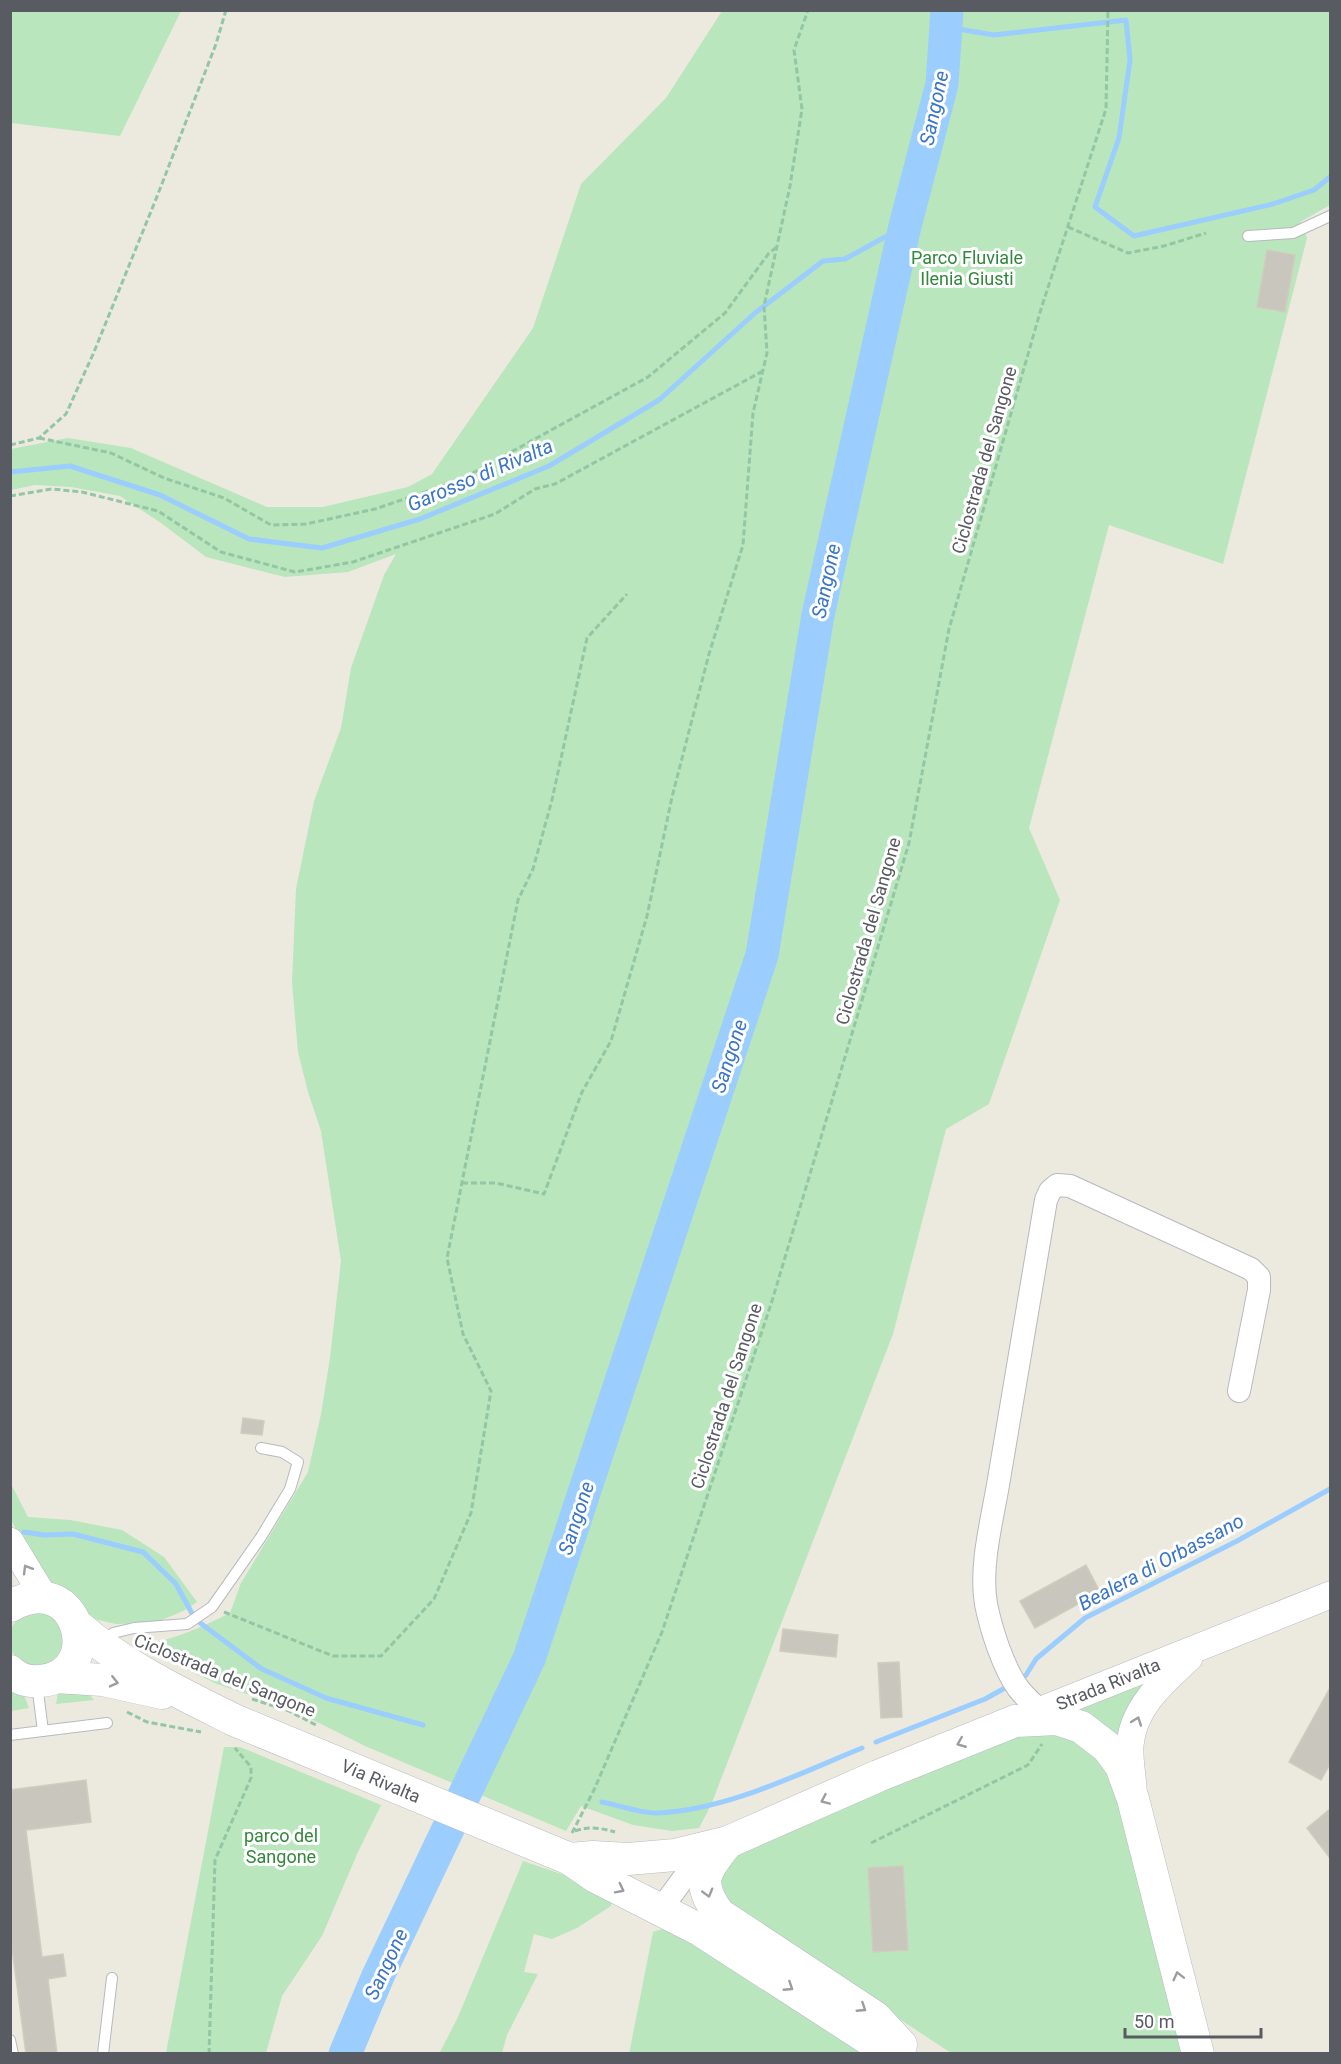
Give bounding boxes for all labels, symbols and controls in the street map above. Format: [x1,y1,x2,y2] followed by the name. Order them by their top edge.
[914,68,954,148] water label: Sangone
[911,247,1023,289] park label: Parco Fluviale Ilenia Giusti
[947,364,1021,556] street label: Ciclostrada del Sangone
[404,434,556,516] water label: Garosso di Rivalta
[806,541,846,621] water label: Sangone
[831,835,905,1027] street label: Ciclostrada del Sangone
[706,1016,752,1096] water label: Sangone
[686,1300,766,1492] street label: Ciclostrada del Sangone
[553,1478,599,1558] water label: Sangone
[1074,1508,1248,1616] water label: Bealera di Orbassano
[23,1565,35,1575] one-way arrow
[131,1629,319,1721] street label: Ciclostrada del Sangone
[1053,1654,1163,1714] street label: Strada Rivalta
[109,1675,119,1688] one-way arrow
[1130,1716,1142,1727] one-way arrow
[956,1736,967,1748] one-way arrow
[338,1755,424,1807] street label: Via Rivalta
[820,1792,831,1804] one-way arrow
[244,1825,318,1867] park label: parco del Sangone
[614,1882,625,1893] one-way arrow
[701,1887,713,1898] one-way arrow
[359,1925,413,2003] water label: Sangone
[1173,1972,1186,1982] one-way arrow
[782,1980,793,1991] one-way arrow
[855,2001,866,2012] one-way arrow
[1125,2001,1262,2039] scale bar
[1134,2011,1174,2032] text: 50 m

